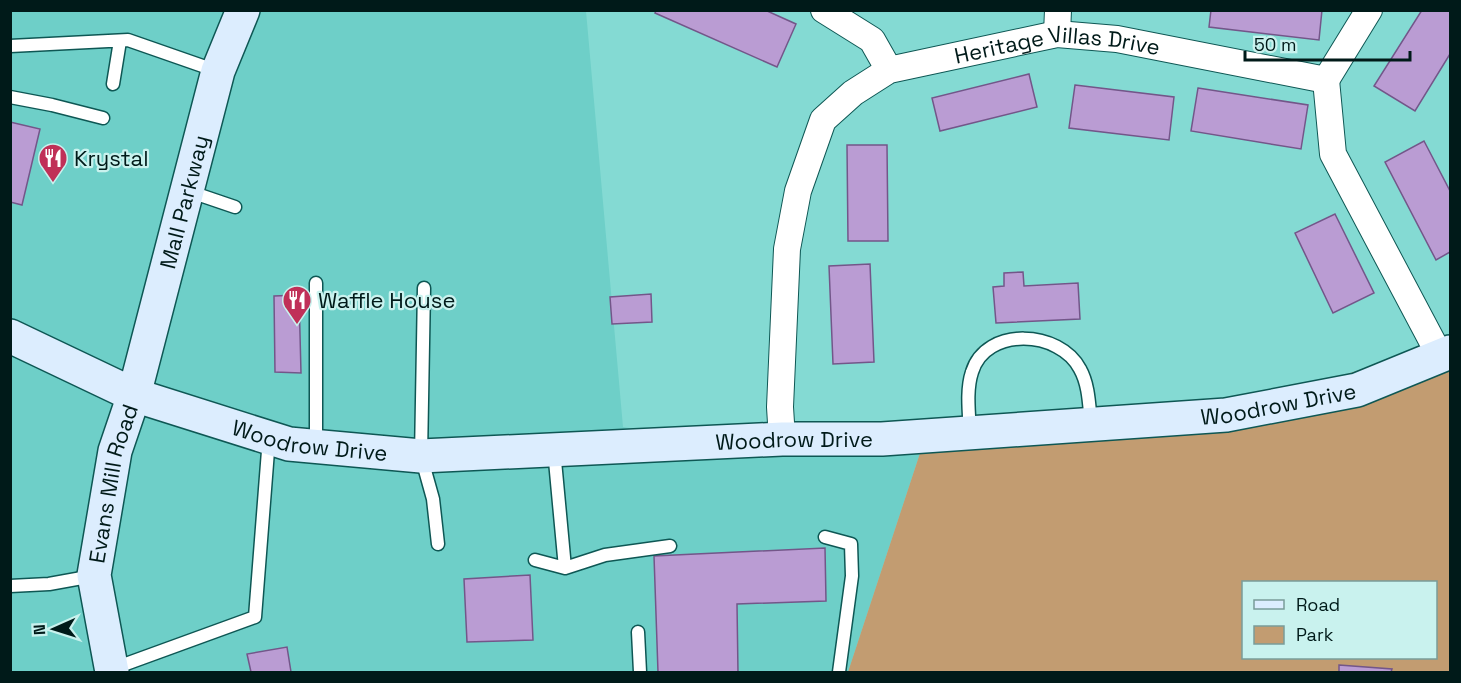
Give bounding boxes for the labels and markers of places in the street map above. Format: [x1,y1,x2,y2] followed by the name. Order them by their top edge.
[37,142,69,184] restaurant icon: Krystal
[74,144,149,172] place label: Krystal
[281,284,313,326] restaurant icon: Waffle House
[318,286,455,314] place label: Waffle House

